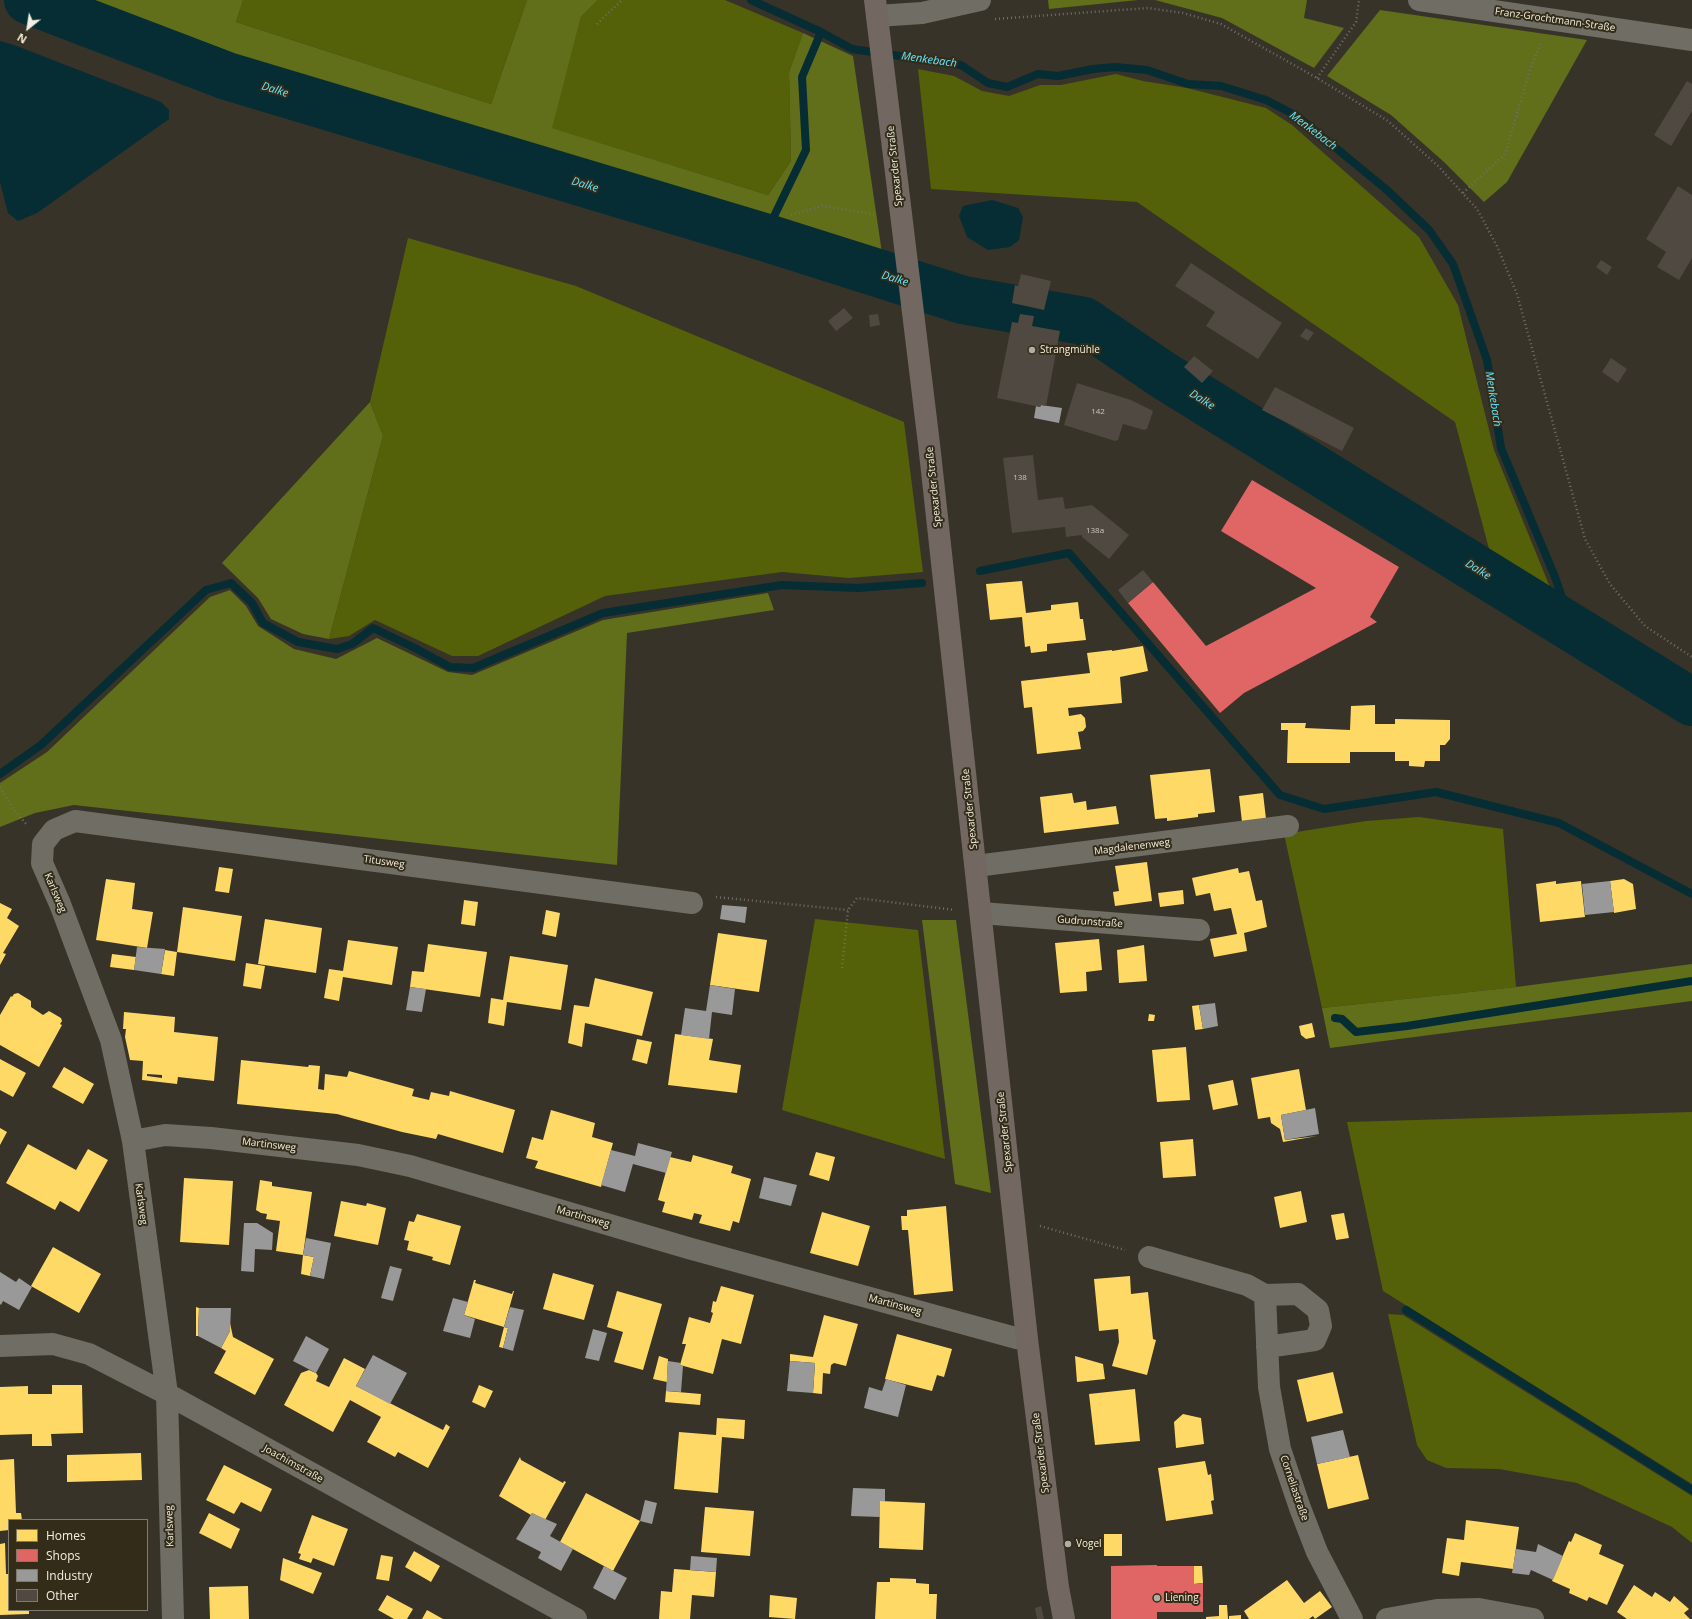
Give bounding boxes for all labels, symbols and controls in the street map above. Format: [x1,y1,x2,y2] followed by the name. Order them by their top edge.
[1494,6,1616,34] street label: Franz-Grochtmann-Straße
[8,8,48,48] north arrow
[14,30,29,48] text: N
[900,50,958,70] water label: Menkebach
[260,80,290,100] water label: Dalke
[1287,109,1339,153] water label: Menkebach
[885,125,905,207] street label: Spexarder Straße
[570,175,600,195] water label: Dalke
[880,269,910,289] water label: Dalke
[1040,344,1100,356] place label: Strangmühle
[1027,345,1037,355] marker: Strangmühle
[1482,370,1504,428] water label: Menkebach
[1187,387,1217,413] water label: Dalke
[1091,407,1105,417] house number: 142
[924,446,944,528] street label: Spexarder Straße
[1013,473,1027,483] house number: 138
[1086,526,1104,536] house number: 138a
[1463,557,1493,583] water label: Dalke
[960,768,980,850] street label: Spexarder Straße
[1093,836,1171,858] street label: Magdalenenweg
[363,853,405,871] street label: Titusweg
[41,871,69,915] street label: Karlsweg
[1057,914,1123,930] street label: Gudrunstraße
[995,1091,1015,1173] street label: Spexarder Straße
[241,1136,297,1154] street label: Martinsweg
[132,1182,150,1226] street label: Karlsweg
[555,1204,611,1230] street label: Martinsweg
[867,1292,923,1318] street label: Martinsweg
[1030,1412,1052,1494] street label: Spexarder Straße
[261,1443,325,1485] street label: Joachimstraße
[1277,1454,1311,1522] street label: Corneliastraße
[163,1505,177,1547] street label: Karlsweg
[8,1519,148,1611] legend
[46,1527,86,1544] text: Homes
[1076,1538,1102,1550] place label: Vogel
[1063,1539,1073,1549] marker: Vogel
[46,1547,80,1564] text: Shops
[46,1567,92,1584] text: Industry
[46,1587,79,1604] text: Other
[1165,1592,1199,1604] place label: Liening
[1152,1593,1162,1603] marker: Liening

